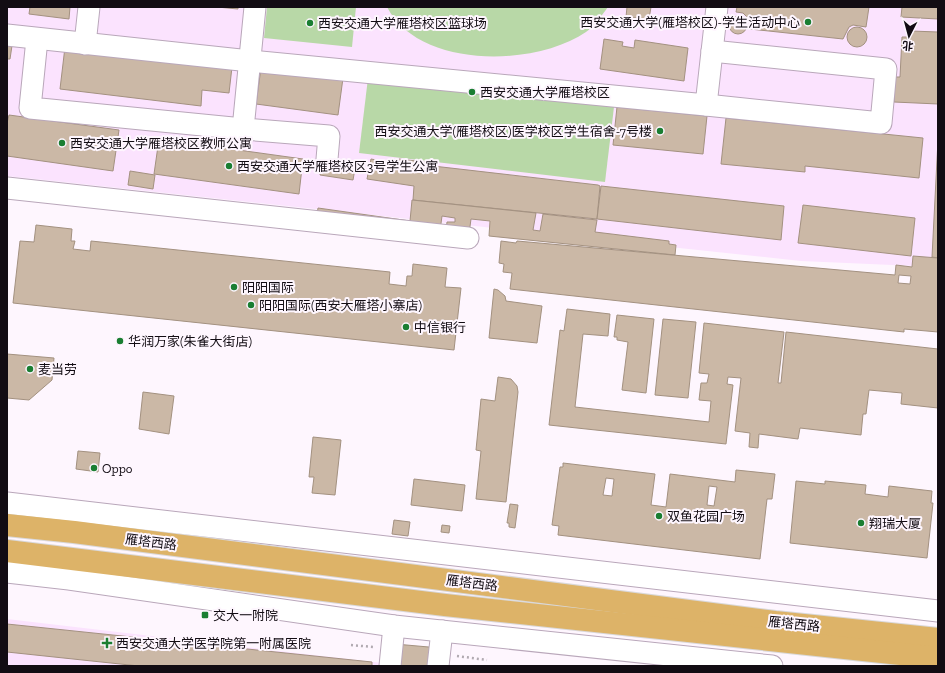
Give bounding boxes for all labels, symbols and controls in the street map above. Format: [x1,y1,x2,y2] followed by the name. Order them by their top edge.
[580,15,800,30] place label: 西安交通大学(雁塔校区)-学生活动中心
[318,16,487,31] place label: 西安交通大学雁塔校区篮球场
[889,16,929,56] north arrow
[803,17,813,27] marker: 西安交通大学(雁塔校区)-学生活动中心
[305,18,315,28] marker: 西安交通大学雁塔校区篮球场
[902,38,914,52] text: 北
[480,85,610,100] place label: 西安交通大学雁塔校区
[467,87,477,97] marker: 西安交通大学雁塔校区
[375,124,652,139] place label: 西安交通大学(雁塔校区)医学校区学生宿舍-7号楼
[655,126,665,136] marker: 西安交通大学(雁塔校区)医学校区学生宿舍-7号楼
[70,136,252,151] place label: 西安交通大学雁塔校区教师公寓
[57,138,67,148] marker: 西安交通大学雁塔校区教师公寓
[237,159,438,174] place label: 西安交通大学雁塔校区3号学生公寓
[224,161,234,171] marker: 西安交通大学雁塔校区3号学生公寓
[242,280,294,295] place label: 阳阳国际
[229,282,239,292] marker: 阳阳国际
[259,298,423,313] place label: 阳阳国际(西安大雁塔小寨店)
[246,300,256,310] marker: 阳阳国际(西安大雁塔小寨店)
[414,320,466,335] place label: 中信银行
[401,322,411,332] marker: 中信银行
[128,334,253,349] place label: 华润万家(朱雀大街店)
[115,336,125,346] marker: 华润万家(朱雀大街店)
[38,362,77,377] place label: 麦当劳
[25,364,35,374] marker: 麦当劳
[102,461,133,476] place label: Oppo
[89,463,99,473] marker: Oppo
[667,509,745,524] place label: 双鱼花园广场
[654,511,664,521] marker: 双鱼花园广场
[869,516,921,531] place label: 翔瑞大厦
[856,518,866,528] marker: 翔瑞大厦
[124,531,178,553] street label: 雁塔西路
[445,572,499,594] street label: 雁塔西路
[213,608,278,623] place label: 交大一附院
[200,610,210,620] marker: 交大一附院
[767,614,821,634] street label: 雁塔西路
[116,636,311,651] place label: 西安交通大学医学院第一附属医院
[101,637,113,649] marker: 西安交通大学医学院第一附属医院

